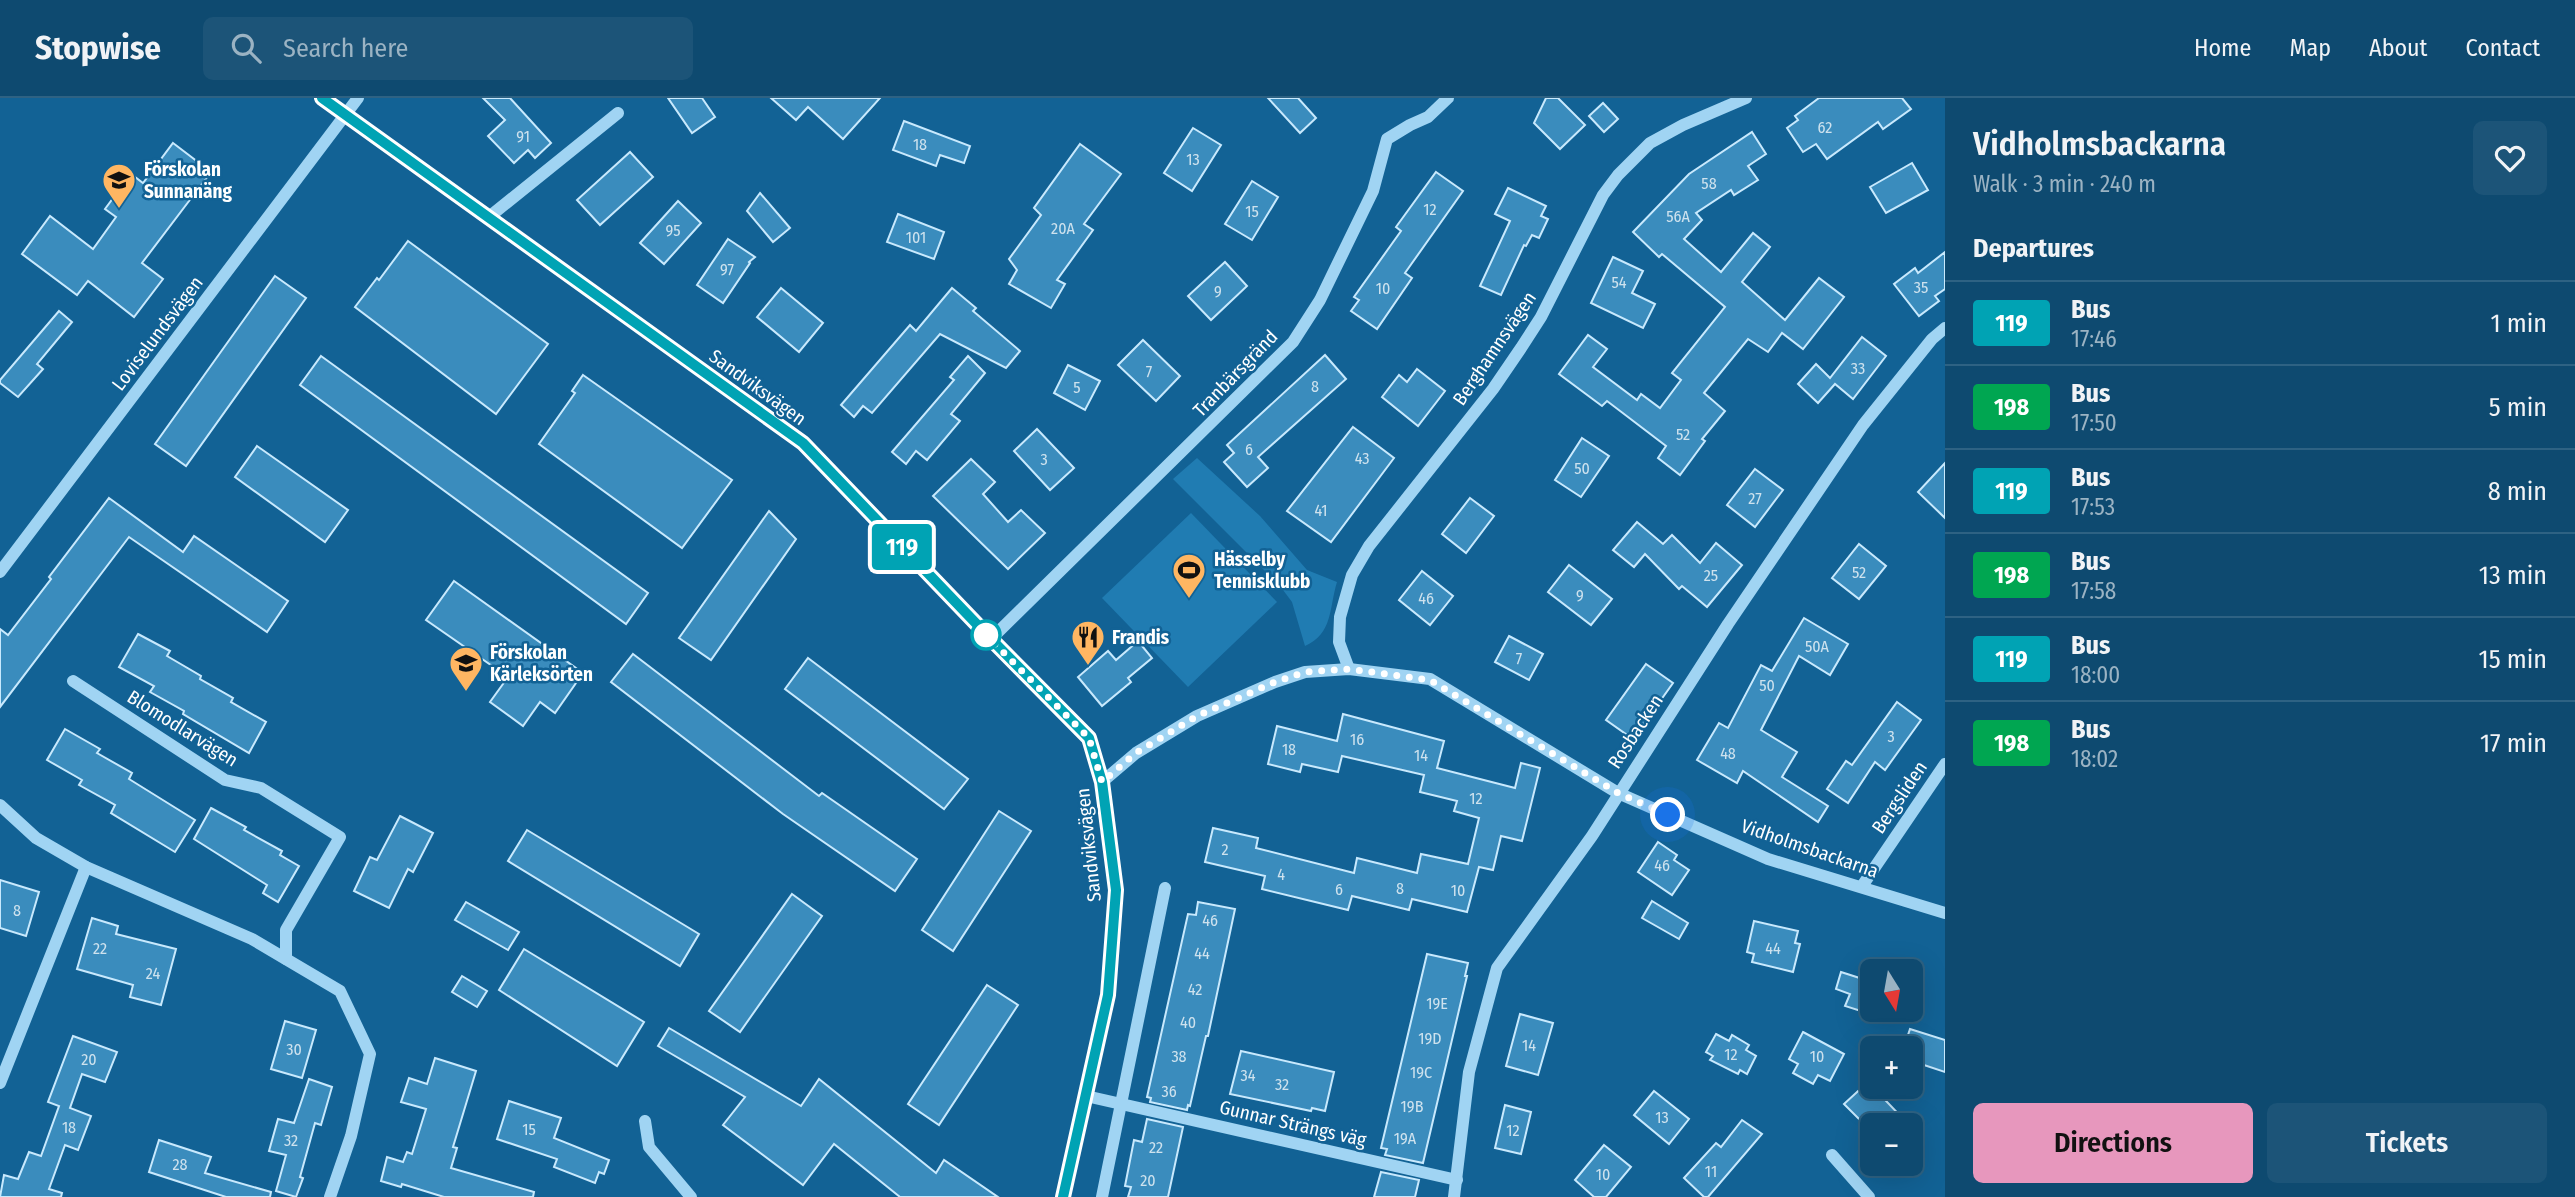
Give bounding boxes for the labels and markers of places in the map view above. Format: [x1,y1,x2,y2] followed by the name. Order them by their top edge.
[144,158,232,203] place label: Förskolan Sunnanäng
[100,161,138,210] school or university icon: Förskolan Sunnanäng
[1214,548,1310,593] place label: Hässelby Tennisklubb
[1170,551,1208,600] sports icon: Hässelby Tennisklubb
[1069,618,1107,667] restaurant icon: Frandis
[971,620,1001,650] unlabelled marker
[1112,626,1170,649] place label: Frandis
[490,641,593,686] place label: Förskolan Kärleksörten
[447,644,485,693] school or university icon: Förskolan Kärleksörten

